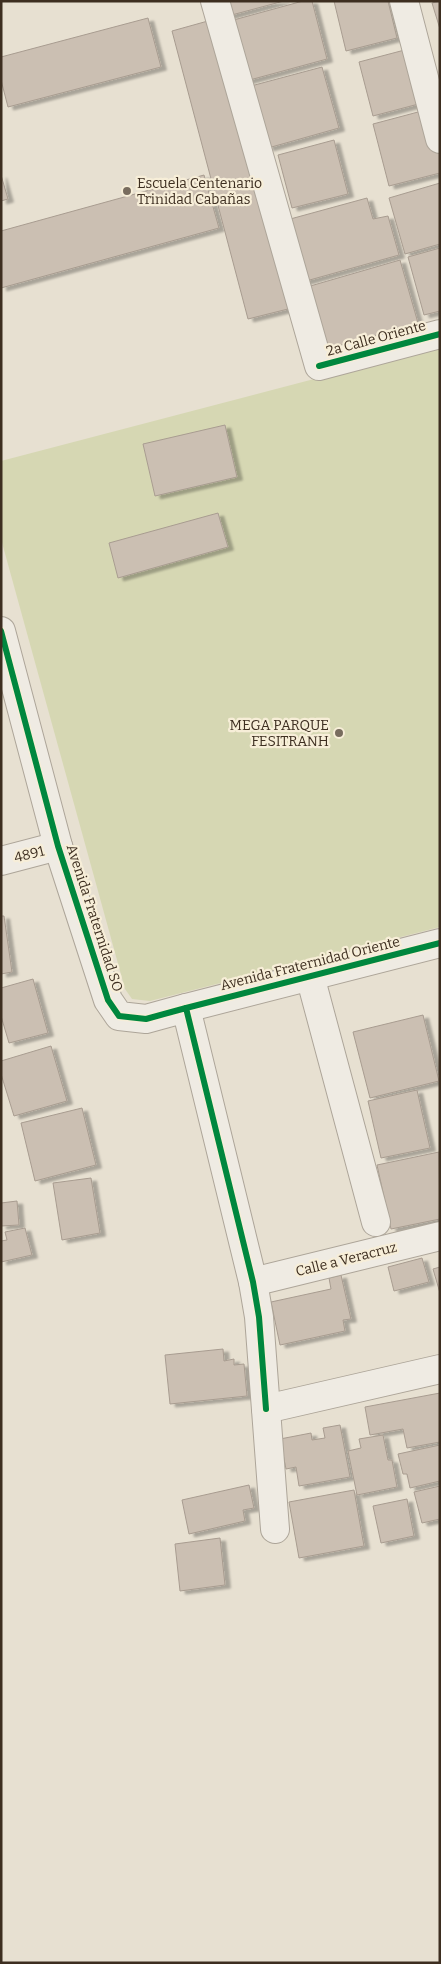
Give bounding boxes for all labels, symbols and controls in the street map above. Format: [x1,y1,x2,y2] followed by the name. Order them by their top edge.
[137,175,262,208] place label: Escuela Centenario Trinidad Cabañas
[121,185,133,197] marker: Escuela Centenario Trinidad Cabañas
[324,317,428,360] street label: 2a Calle Oriente
[230,717,329,750] place label: MEGA PARQUE FESITRANH
[333,727,345,739] marker: MEGA PARQUE FESITRANH
[12,842,46,866] street label: 4891
[63,842,126,994] street label: Avenida Fraternidad SO
[219,933,402,994] street label: Avenida Fraternidad Oriente
[294,1239,399,1280] street label: Calle a Veracruz

